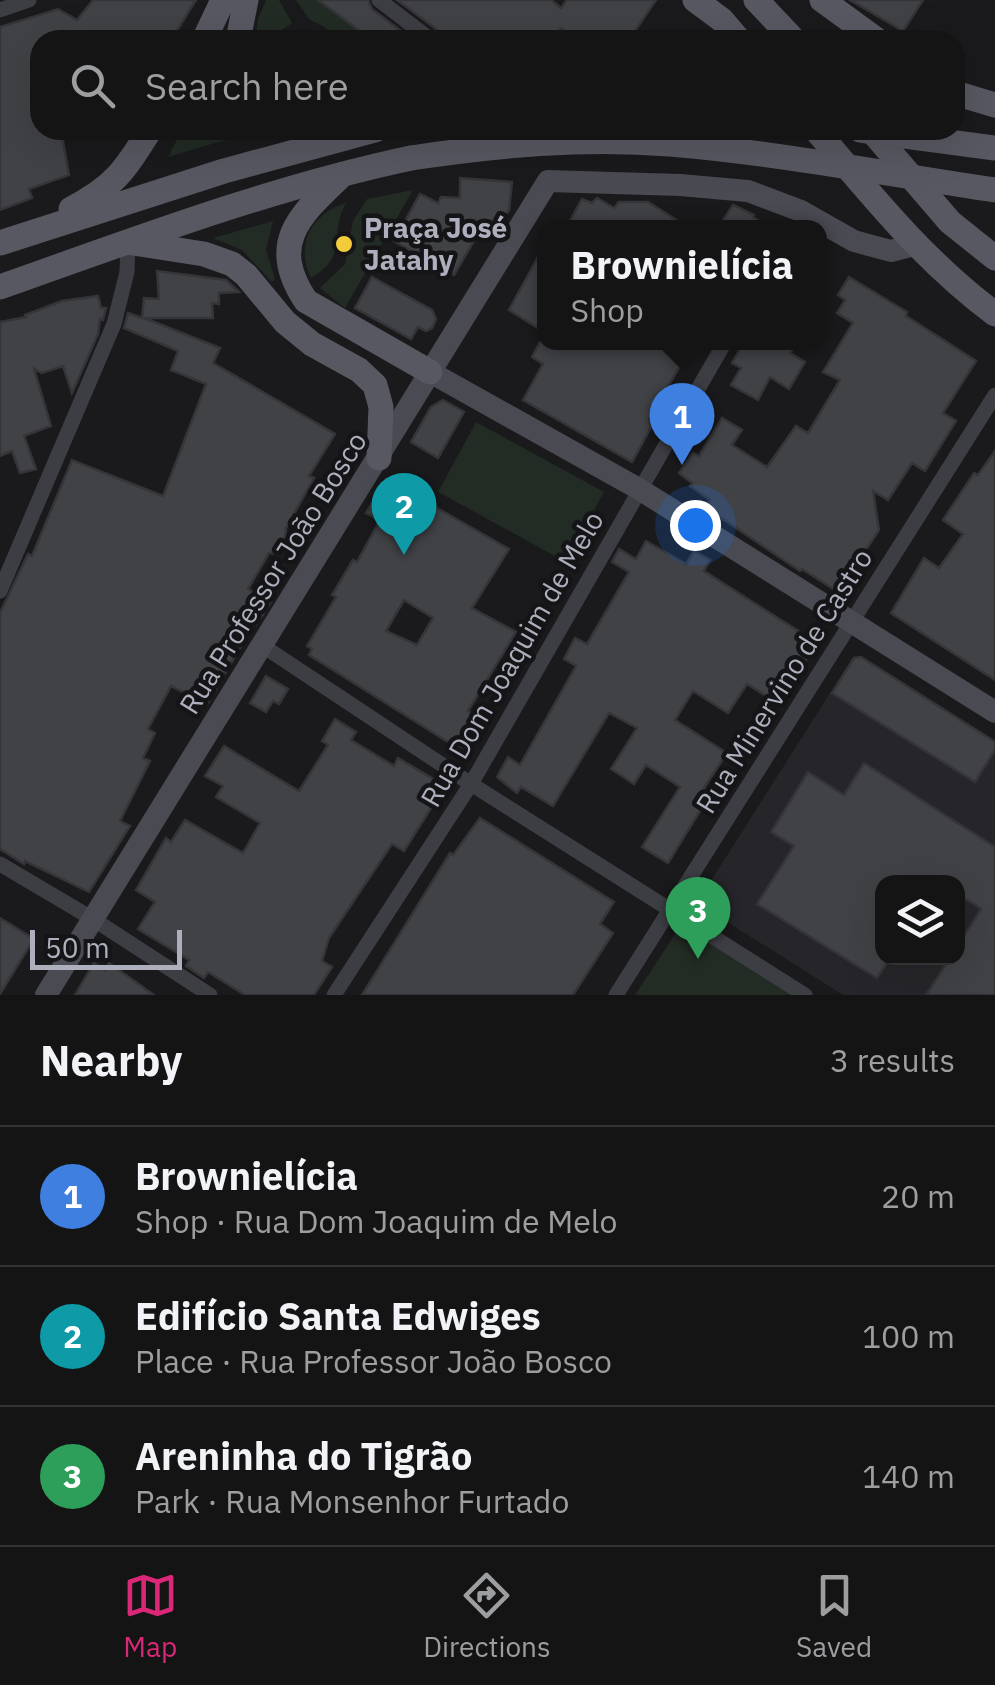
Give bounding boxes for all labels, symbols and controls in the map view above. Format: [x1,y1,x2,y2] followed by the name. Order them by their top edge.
[30,30,965,140] search box
[65,58,120,113] icon: search
[145,61,349,110] text: Search here
[364,209,507,278] place label: Praça José Jatahy
[537,220,827,350] popup
[333,233,355,255] marker: Praça José Jatahy
[571,240,793,289] text: Brownielícia
[571,289,644,331] text: Shop
[650,382,714,465] pin: 1
[170,425,375,721] street label: Rua Professor João Bosco
[372,472,436,555] pin: 2
[670,500,721,551] your location
[412,504,611,813] street label: Rua Dom Joaquim de Melo
[687,541,880,820] street label: Rua Minervino de Castro
[875,875,965,965] map controls
[875,875,965,965] button: layers
[666,876,730,959] pin: 3
[30,925,182,970] scale bar
[45,929,110,966] text: 50 m
[40,1033,182,1088] text: Nearby
[830,1039,955,1081] text: 3 results
[135,1151,358,1200] text: Brownielícia
[63,1175,82,1217] text: 1
[881,1175,955,1217] text: 20 m
[135,1200,617,1242] text: Shop · Rua Dom Joaquim de Melo
[135,1291,541,1340] text: Edifício Santa Edwiges
[63,1315,82,1357] text: 2
[862,1315,955,1357] text: 100 m
[135,1340,612,1382] text: Place · Rua Professor João Bosco
[135,1431,472,1480] text: Areninha do Tigrão
[63,1455,82,1497] text: 3
[862,1455,955,1497] text: 140 m
[135,1480,569,1522] text: Park · Rua Monsenhor Furtado
[123,1568,178,1665] tab: Map
[423,1568,551,1665] tab: Directions
[796,1568,872,1665] tab: Saved

